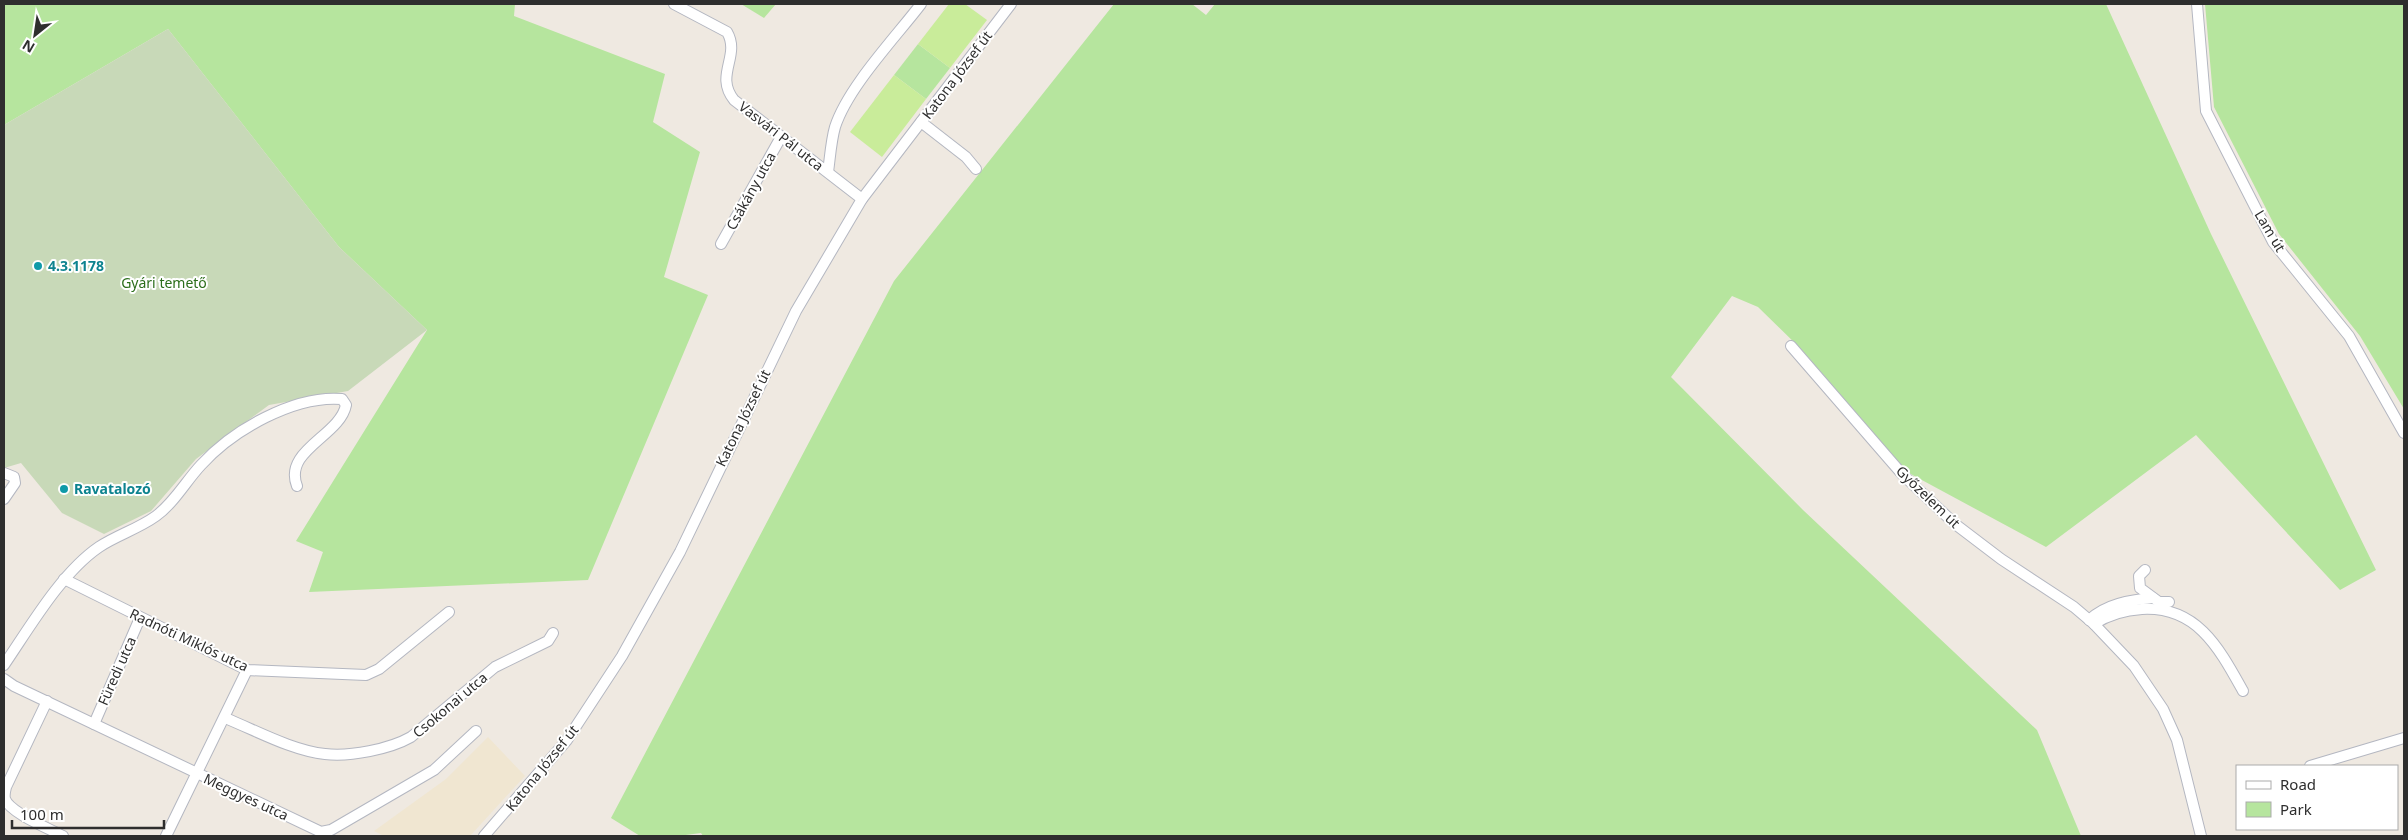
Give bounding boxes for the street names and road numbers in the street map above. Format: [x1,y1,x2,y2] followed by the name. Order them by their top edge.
[917,27,996,123] street label: Katona József út
[735,97,828,175] street label: Vasvári Pál utca
[721,148,780,233] street label: Csákány utca
[2251,206,2290,255] street label: Lam út
[711,366,774,469] street label: Katona József út
[1892,461,1964,532] street label: Győzelem út
[127,604,252,675] street label: Radnóti Miklós utca
[93,633,140,708] street label: Füredi utca
[408,668,491,741] street label: Csokonai utca
[501,721,582,815] street label: Katona József út
[201,769,292,824] street label: Meggyes utca

